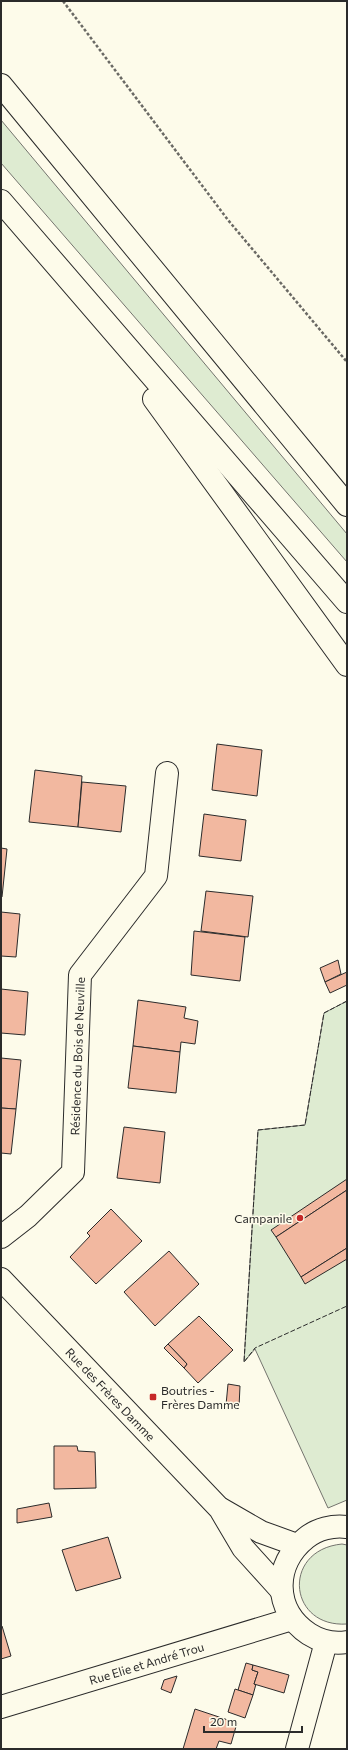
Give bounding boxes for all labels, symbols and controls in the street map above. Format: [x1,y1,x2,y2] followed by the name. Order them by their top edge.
[67,977,87,1136] street label: Résidence du Bois de Neuville
[234,1211,292,1225] place label: Campanile
[295,1213,305,1223] marker: Campanile
[63,1345,158,1444] street label: Rue des Frères Damme
[161,1383,240,1411] place label: Boutries - Frères Damme
[148,1392,158,1402] marker: Boutries - Frères Damme
[87,1639,206,1687] street label: Rue Elie et André Trou
[204,1708,302,1734] scale bar
[210,1714,237,1728] text: 20 m

